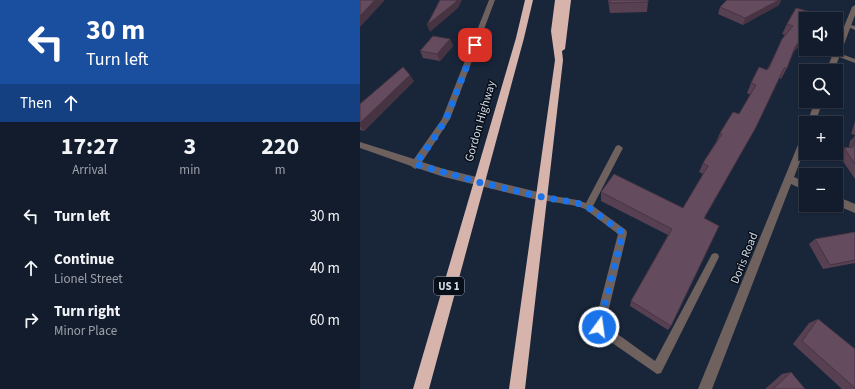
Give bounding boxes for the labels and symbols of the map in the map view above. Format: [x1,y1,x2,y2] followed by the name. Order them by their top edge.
[458,28,492,62] pin
[461,78,500,164] street label: Gordon Highway
[726,230,762,286] street label: Doris Road
[434,277,464,295] road number: US 1
[578,306,620,348] position arrow

